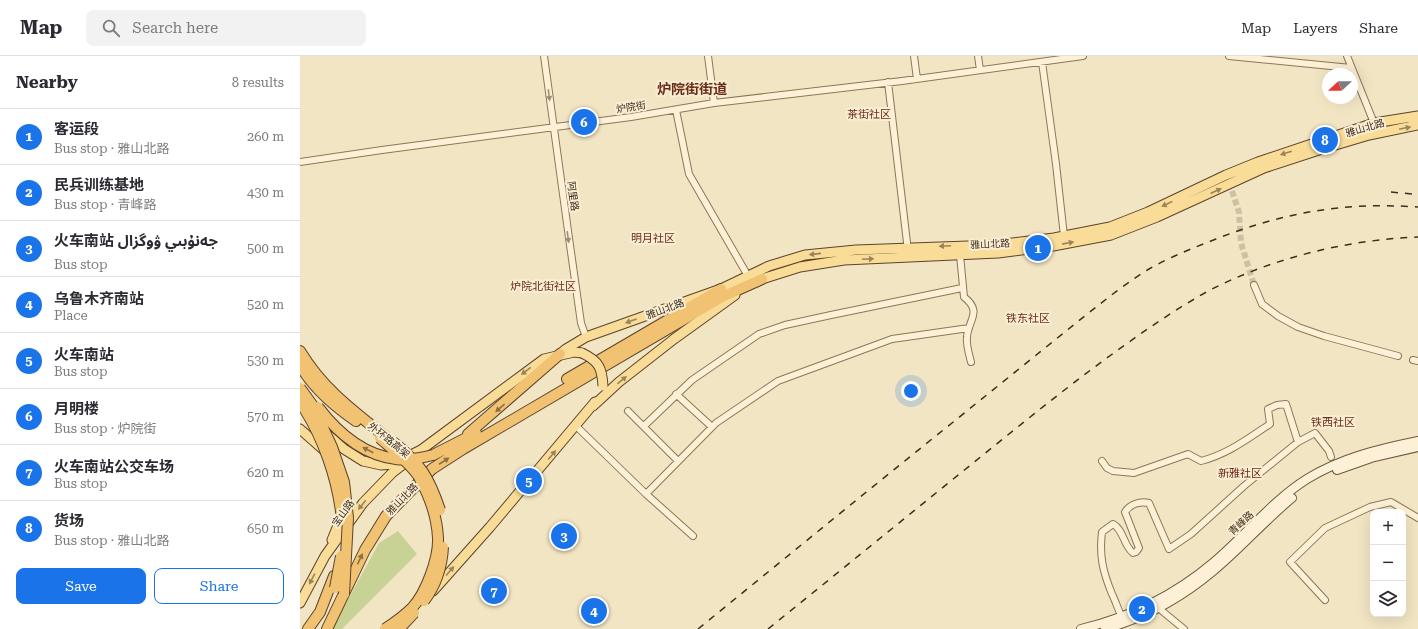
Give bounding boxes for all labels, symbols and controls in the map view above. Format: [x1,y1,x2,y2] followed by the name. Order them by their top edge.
[86,10,366,46] search box
[20,16,62,39] text: Map
[100,17,122,39] icon: search
[132,19,218,37] text: Search here
[1241,20,1271,36] text: Map
[1293,20,1337,36] text: Layers
[1359,20,1398,36] text: Share
[1322,68,1358,104] north arrow
[16,72,78,92] text: Nearby
[232,75,284,90] text: 8 results
[657,81,727,97] district label: 炉院街街道
[546,89,552,101] one-way arrow
[615,99,647,115] street label: 炉院街
[571,107,597,137] pin: 6
[847,108,891,121] district label: 茶街社区
[1344,117,1386,139] street label: 雅山北路
[54,120,99,138] text: 客运段
[1399,124,1411,130] one-way arrow
[1312,125,1338,155] pin: 8
[25,129,33,144] text: 1
[247,129,284,144] text: 260 m
[54,141,169,156] text: Bus stop · 雅山北路
[1280,150,1292,156] one-way arrow
[54,176,144,194] text: 民兵训练基地
[565,180,581,212] street label: 阿里路
[25,185,33,200] text: 2
[247,185,284,200] text: 430 m
[1210,187,1222,193] one-way arrow
[54,197,156,212] text: Bus stop · 青峰路
[1161,201,1173,207] one-way arrow
[565,231,571,243] one-way arrow
[54,232,218,250] text: 火车南站 جەنۇبىي ۋوگزال
[631,232,675,245] district label: 明月社区
[1025,233,1051,263] pin: 1
[970,237,1010,251] street label: 雅山北路
[1062,240,1074,246] one-way arrow
[25,241,33,256] text: 3
[247,241,284,256] text: 500 m
[938,243,951,249] one-way arrow
[809,251,822,257] one-way arrow
[862,255,874,262] one-way arrow
[54,257,108,272] text: Bus stop
[510,280,576,293] district label: 炉院北街社区
[54,290,144,308] text: 乌鲁木齐南站
[25,297,33,312] text: 4
[247,297,284,312] text: 520 m
[644,297,686,321] street label: 雅山北路
[54,308,88,323] text: Place
[1006,312,1050,325] district label: 铁东社区
[625,319,637,325] one-way arrow
[54,346,114,364] text: 火车南站
[25,353,33,368] text: 5
[247,353,284,368] text: 530 m
[54,364,108,379] text: Bus stop
[520,367,531,375] one-way arrow
[617,375,628,384] one-way arrow
[901,381,921,401] your location
[54,400,99,418] text: 月明楼
[494,403,505,412] one-way arrow
[25,409,33,424] text: 6
[247,409,284,424] text: 570 m
[1311,416,1355,429] district label: 铁西社区
[366,420,412,460] street label: 外环路高架
[54,421,156,436] text: Bus stop · 炉院街
[362,447,374,453] one-way arrow
[547,449,556,460] one-way arrow
[439,457,449,465] one-way arrow
[54,458,174,476] text: 火车南站公交车场
[25,465,33,480] text: 7
[247,465,284,480] text: 620 m
[516,466,542,496] pin: 5
[1218,467,1262,480] district label: 新雅社区
[54,476,108,491] text: Bus stop
[384,481,420,517] street label: 雅山北路
[330,498,356,528] street label: 宝山路
[358,500,366,511] one-way arrow
[1226,509,1256,537] street label: 青峰路
[1370,509,1406,617] map controls
[1370,509,1406,545] button: +
[54,512,84,530] text: 货场
[25,521,33,536] text: 8
[247,521,284,536] text: 650 m
[551,521,577,551] pin: 3
[54,533,169,548] text: Bus stop · 雅山北路
[1370,545,1406,581] button: −
[357,553,363,564] one-way arrow
[446,566,455,576] one-way arrow
[16,568,146,604] button: Save
[154,568,284,604] button: Share
[309,574,316,585] one-way arrow
[481,576,507,606] pin: 7
[1370,581,1406,617] button: layers
[1129,594,1155,624] pin: 2
[581,596,607,626] pin: 4

